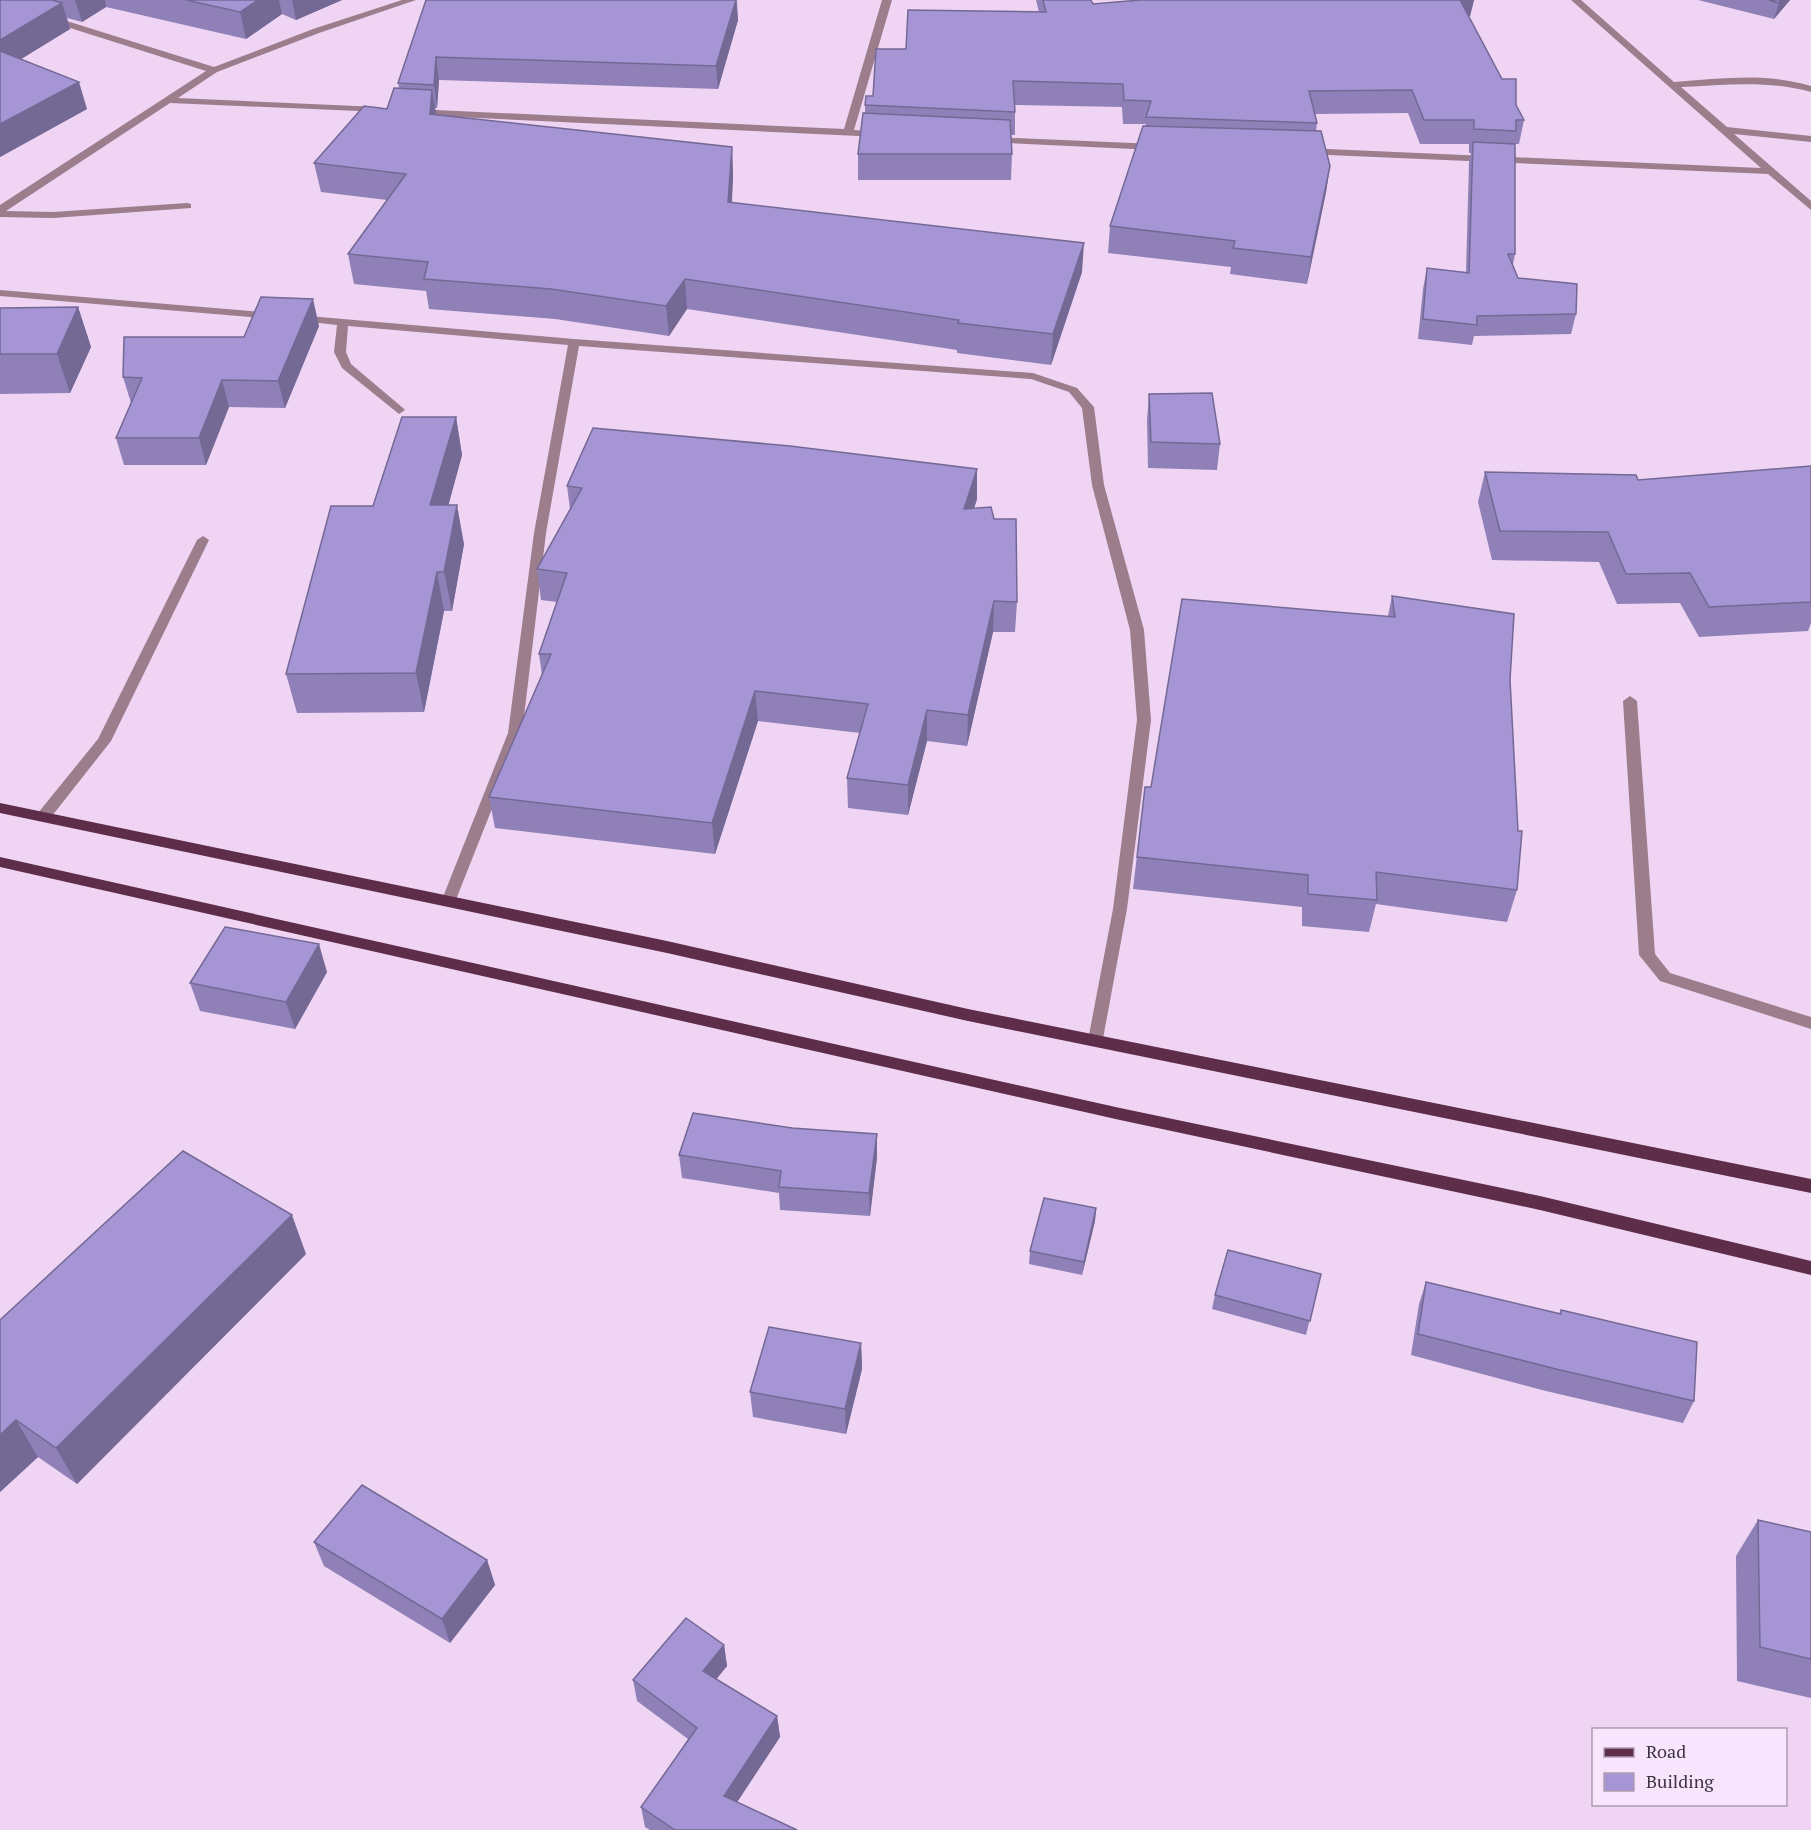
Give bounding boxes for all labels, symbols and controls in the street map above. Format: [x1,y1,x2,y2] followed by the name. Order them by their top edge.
[1592,1728,1787,1806] legend
[1646,1739,1686,1763] text: Road
[1646,1769,1714,1793] text: Building

